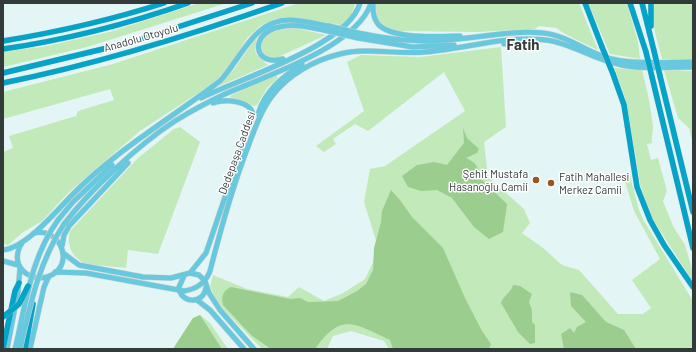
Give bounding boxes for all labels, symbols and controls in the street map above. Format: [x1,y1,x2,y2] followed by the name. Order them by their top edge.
[102,21,180,55] street label: Anadolu Otoyolu
[506,36,540,54] district label: Fatih
[216,110,258,196] street label: Dedepaşa Caddesi
[449,167,528,193] place label: Şehit Mustafa Hasanoğlu Camii
[559,170,629,196] place label: Fatih Mahallesi Merkez Camii
[531,175,541,185] marker: Şehit Mustafa Hasanoğlu Camii
[546,178,556,188] marker: Fatih Mahallesi Merkez Camii

